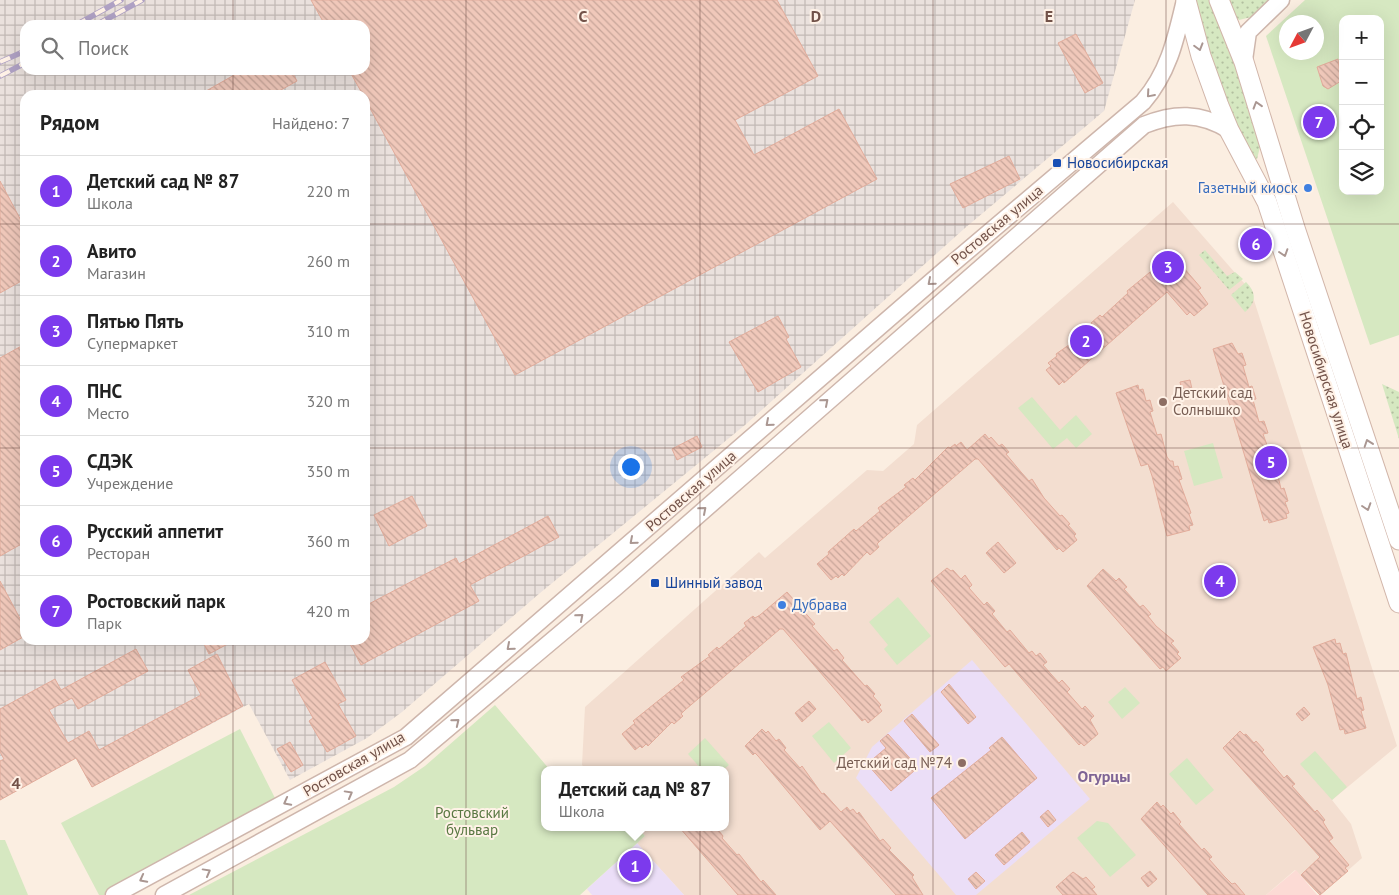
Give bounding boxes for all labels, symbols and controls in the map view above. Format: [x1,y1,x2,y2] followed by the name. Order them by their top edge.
[579,6,588,26] text: C
[811,6,821,26] text: D
[1045,6,1053,26] text: E
[1279,15,1324,60] north arrow
[1339,15,1384,195] map controls
[1339,15,1384,60] button: +
[20,20,370,75] search box
[38,34,66,62] icon: search
[78,36,129,60] text: Поиск
[1193,42,1203,51] one-way arrow
[1339,60,1384,105] button: −
[1147,88,1156,97] one-way arrow
[1253,102,1263,110] one-way arrow
[1303,103,1335,141] pin: 7
[1339,105,1384,150] button: locate
[40,109,99,136] text: Рядом
[272,113,350,133] text: Найдено: 7
[1339,150,1384,195] button: layers
[1067,153,1168,172] place label: Новосибирская
[1051,157,1063,169] marker: Новосибирская
[87,169,239,193] text: Детский сад № 87
[1198,178,1299,197] place label: Газетный киоск
[51,181,61,201] text: 1
[307,181,350,201] text: 220 m
[947,181,1047,269] street label: Ростовская улица
[1302,182,1314,194] marker: Газетный киоск
[87,193,133,213] text: Школа
[1240,225,1272,263] pin: 6
[87,239,136,263] text: Авито
[1152,248,1184,286] pin: 3
[1278,248,1288,256] one-way arrow
[51,251,61,271] text: 2
[307,251,350,271] text: 260 m
[87,263,146,283] text: Магазин
[928,276,937,284] one-way arrow
[87,309,184,333] text: Пятью Пять
[1295,309,1358,451] street label: Новосибирская улица
[51,321,61,341] text: 3
[307,321,350,341] text: 310 m
[1070,322,1102,360] pin: 2
[87,333,178,353] text: Супермаркет
[87,379,122,403] text: ПНС
[1173,383,1253,419] place label: Детский сад Солнышко
[51,391,61,411] text: 4
[307,391,350,411] text: 320 m
[1157,396,1169,408] marker: Детский сад Солнышко
[819,399,828,408] one-way arrow
[87,403,129,423] text: Место
[765,417,774,426] one-way arrow
[1364,439,1374,448] one-way arrow
[1255,443,1287,481] pin: 5
[641,446,740,535] street label: Ростовская улица
[87,449,133,473] text: СДЭК
[618,454,644,480] your location
[51,461,61,481] text: 5
[307,461,350,481] text: 350 m
[87,473,173,493] text: Учреждение
[1362,502,1372,511] one-way arrow
[697,507,706,516] one-way arrow
[87,519,223,543] text: Русский аппетит
[51,531,61,551] text: 6
[307,531,350,551] text: 360 m
[630,535,639,544] one-way arrow
[87,543,150,563] text: Ресторан
[1204,562,1236,600] pin: 4
[665,573,762,592] place label: Шинный завод
[649,577,661,589] marker: Шинный завод
[87,589,225,613] text: Ростовский парк
[792,595,847,614] place label: Дубрава
[776,599,788,611] marker: Дубрава
[51,601,61,621] text: 7
[307,601,350,621] text: 420 m
[87,613,122,633] text: Парк
[575,614,584,623] one-way arrow
[507,642,516,651] one-way arrow
[450,719,459,727] one-way arrow
[299,727,408,800] street label: Ростовская улица
[837,753,952,772] place label: Детский сад №74
[956,757,968,769] marker: Детский сад №74
[541,766,729,831] popup
[1078,766,1130,786] district label: Огурцы
[11,773,21,793] text: 4
[559,777,711,801] text: Детский сад № 87
[344,790,353,800] one-way arrow
[283,796,292,806] one-way arrow
[559,801,605,821] text: Школа
[435,803,509,839] park label: Ростовский бульвар
[619,847,651,885] pin: 1
[202,868,211,878] one-way arrow
[140,873,149,883] one-way arrow

